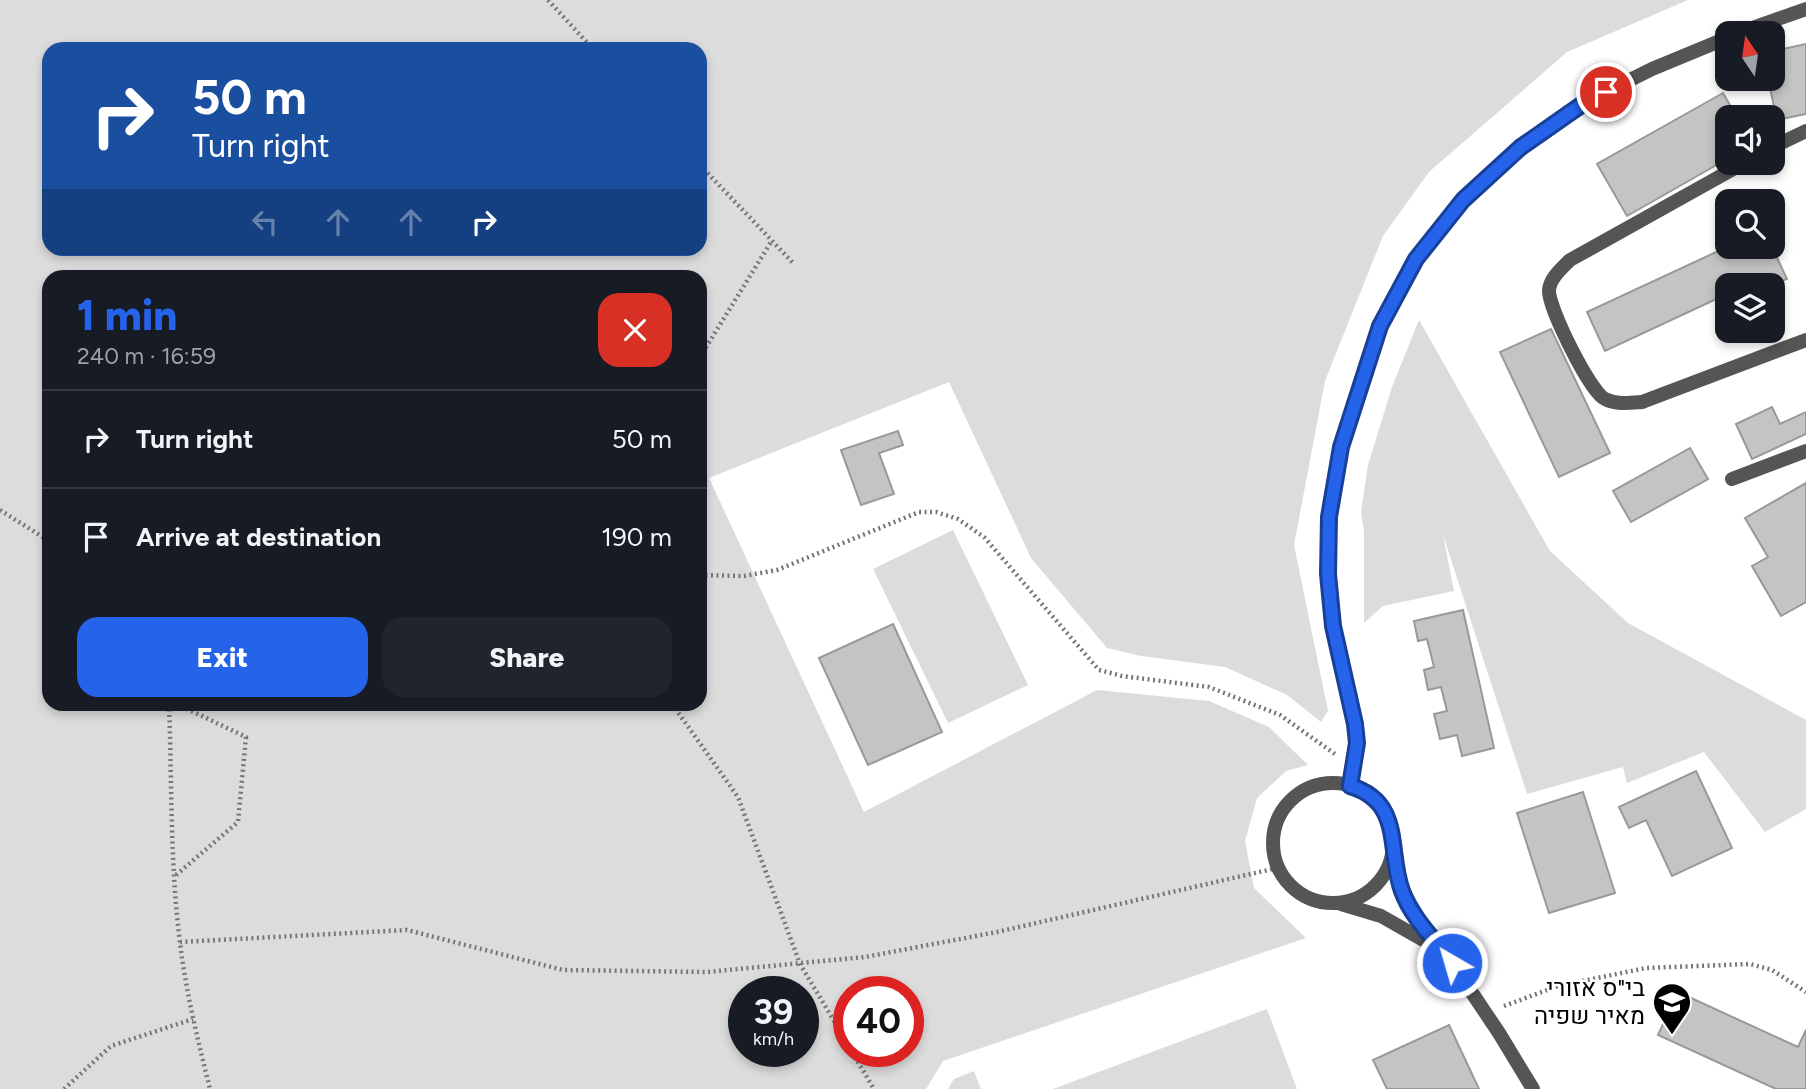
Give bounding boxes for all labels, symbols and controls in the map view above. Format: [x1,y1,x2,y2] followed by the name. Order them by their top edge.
[1715,21,1785,91] north arrow
[1715,21,1785,343] map controls
[1576,62,1636,122] pin
[192,67,307,126] text: 50 m
[77,70,168,161] icon: right
[1587,73,1625,111] icon: arrive
[1715,105,1785,175] button: sound
[192,127,330,165] text: Turn right
[1715,189,1785,259] button: search
[246,203,284,241] icon: left
[319,203,357,241] icon: ahead
[392,203,430,241] icon: ahead
[465,203,503,241] icon: right
[1715,273,1785,343] button: layers
[77,290,177,341] text: 1 min
[598,293,672,367] button: close
[77,342,216,370] text: 240 m · 16:59
[77,420,115,458] icon: right
[136,423,253,455] text: Turn right
[612,423,672,455] text: 50 m
[77,518,115,556] icon: arrive
[136,521,381,553] text: Arrive at destination
[601,521,672,553] text: 190 m
[77,617,368,697] button: Exit
[382,617,672,697] button: Share
[1415,926,1489,1000] position arrow
[1534,973,1645,1030] place label: בי"ס אזורי מאיר שפיה
[833,976,924,1067] speed limit sign: 40
[1651,981,1693,1036] school or university icon: בי"ס אזורי מאיר שפיה
[754,991,793,1033] text: 39
[753,1028,794,1050] text: km/h

